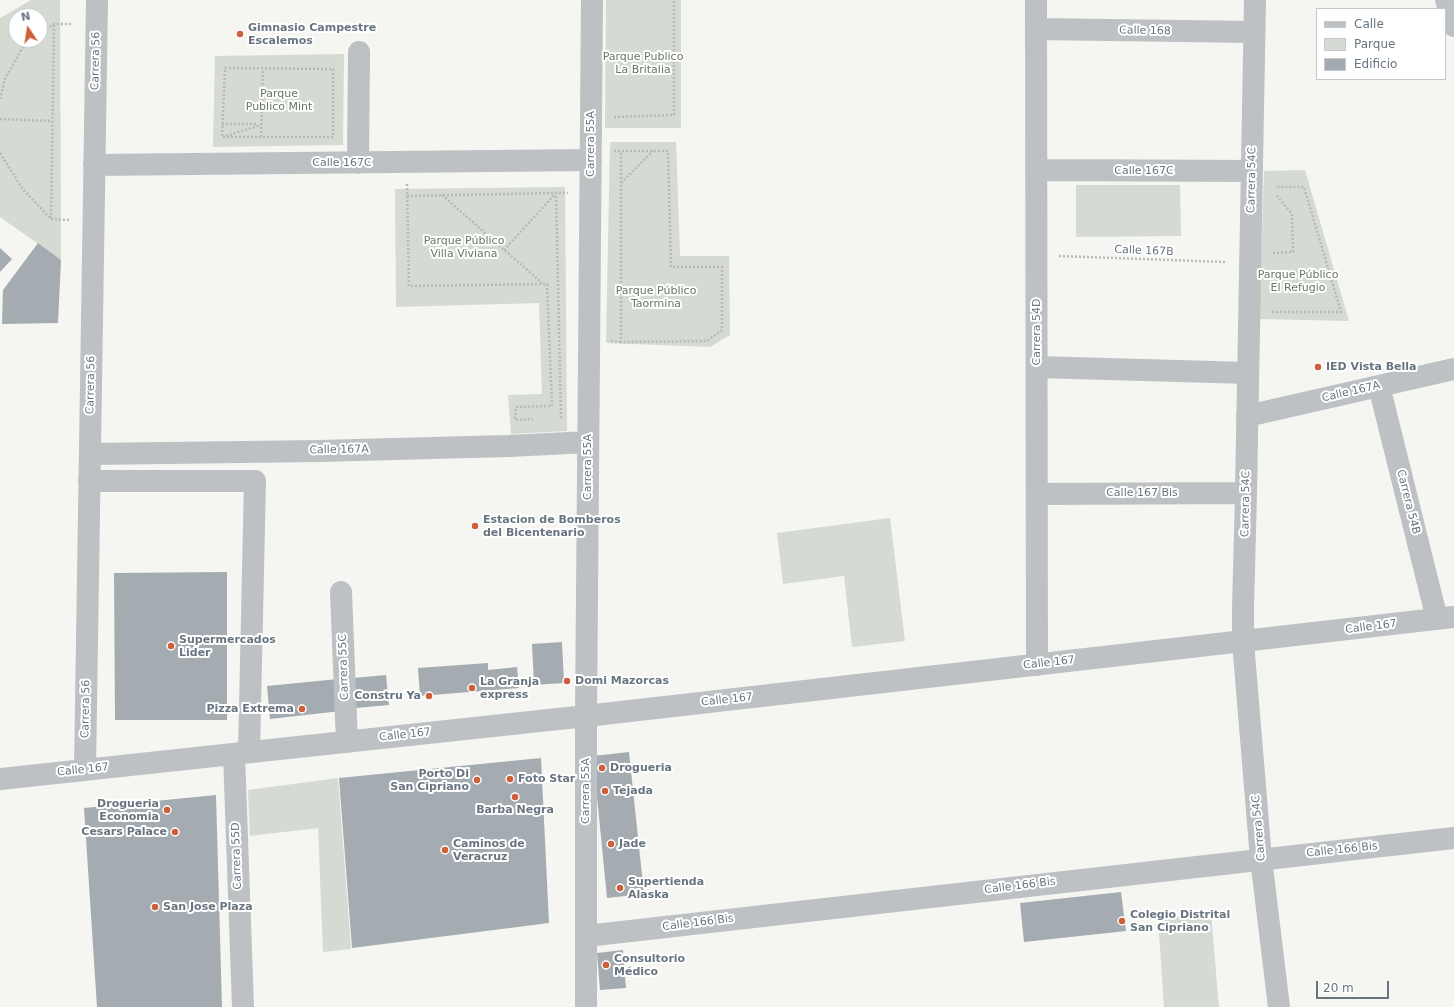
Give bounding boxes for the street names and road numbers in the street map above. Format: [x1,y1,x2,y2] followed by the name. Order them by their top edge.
[1119,24,1171,38] street label: Calle 168
[89,32,103,90] street label: Carrera 56
[584,111,598,177] street label: Carrera 55A
[1245,147,1259,213] street label: Carrera 54C
[312,156,372,170] street label: Calle 167C
[1114,164,1174,178] street label: Calle 167C
[1114,243,1174,259] street label: Calle 167B
[1030,298,1044,366] street label: Carrera 54D
[84,356,98,414] street label: Carrera 56
[1321,379,1381,405] street label: Calle 167A
[581,434,595,500] street label: Carrera 55A
[309,443,369,457] street label: Calle 167A
[1394,468,1422,536] street label: Carrera 54B
[1239,471,1253,537] street label: Carrera 54C
[1106,486,1178,500] street label: Calle 167 Bis
[1344,617,1398,637] street label: Calle 167
[336,634,352,700] street label: Carrera 55C
[1023,654,1075,672] street label: Calle 167
[79,680,93,738] street label: Carrera 56
[701,691,753,709] street label: Calle 167
[379,726,431,744] street label: Calle 167
[579,758,593,824] street label: Carrera 55A
[57,761,109,779] street label: Calle 167
[1250,794,1268,862] street label: Carrera 54C
[229,822,245,890] street label: Carrera 55D
[1306,840,1378,860] street label: Calle 166 Bis
[984,875,1056,897] street label: Calle 166 Bis
[662,912,734,934] street label: Calle 166 Bis

